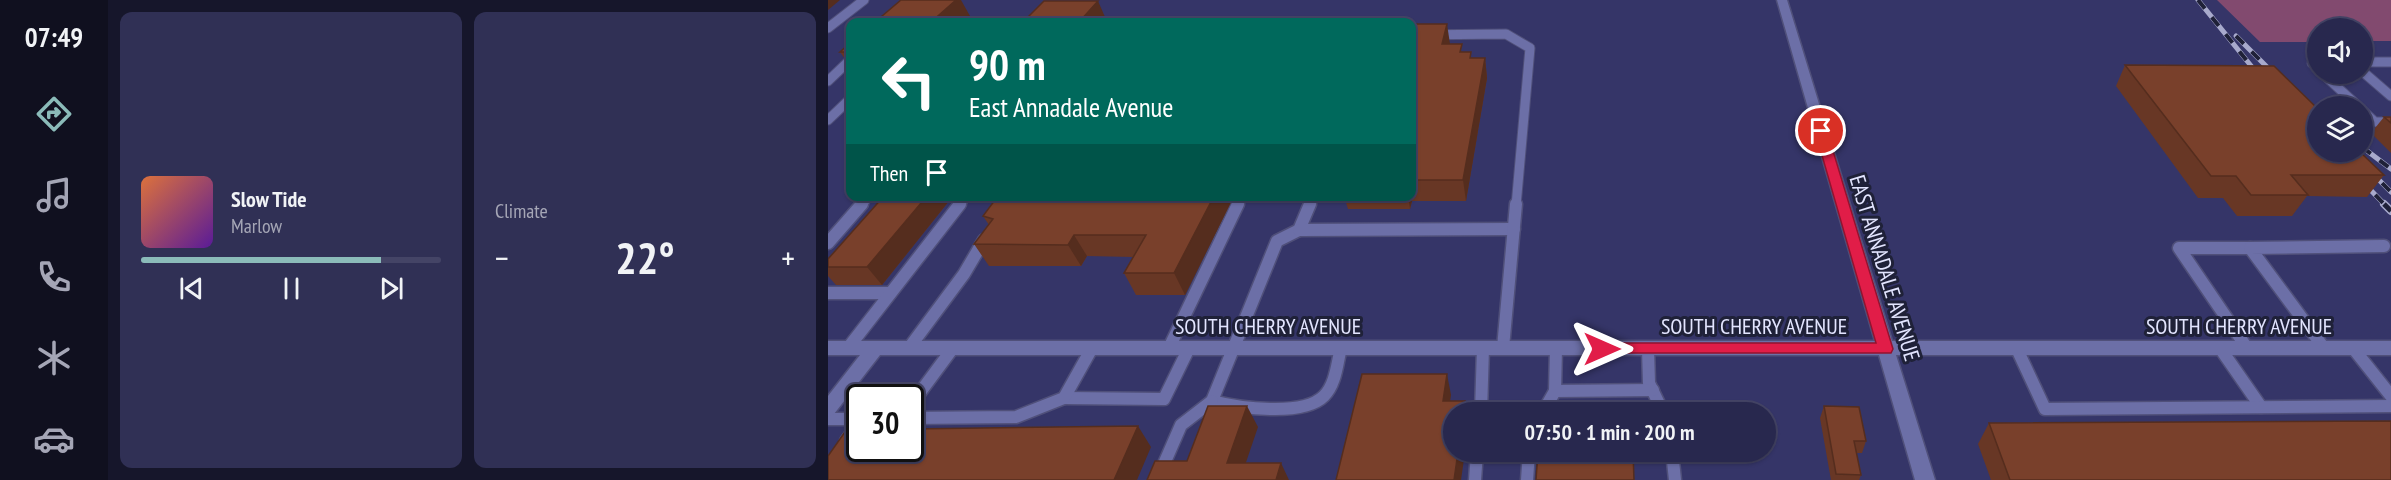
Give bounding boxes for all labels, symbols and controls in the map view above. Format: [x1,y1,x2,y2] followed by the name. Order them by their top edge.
[2307,18,2373,162] map controls
[2307,18,2373,84] button: sound
[25,20,83,54] text: 07:49
[969,37,1046,92] text: 90 m
[870,42,948,120] icon: left
[969,90,1173,124] text: East Annadale Avenue
[33,93,75,135] icon: directions
[2307,96,2373,162] button: layers
[1795,105,1846,156] pin
[1804,114,1837,147] icon: arrive
[920,156,953,189] icon: arrive
[870,159,908,187] text: Then
[1843,172,1927,364] street label: EAST ANNADALE AVENUE
[33,174,75,216] icon: music
[231,185,307,213] text: Slow Tide
[495,198,548,224] text: Climate
[231,213,282,239] text: Marlow
[615,228,675,286] text: 22°
[495,236,509,279] text: −
[781,236,795,279] text: +
[33,256,75,298] icon: phone
[175,272,208,305] icon: previous
[275,272,308,305] icon: pause
[375,272,408,305] icon: next
[1175,312,1361,340] street label: SOUTH CHERRY AVENUE
[1661,312,1847,340] street label: SOUTH CHERRY AVENUE
[2146,312,2332,340] street label: SOUTH CHERRY AVENUE
[1570,317,1634,381] position arrow
[33,337,75,379] icon: climate
[846,384,924,462] speed limit sign: 30
[33,418,75,460] icon: car
[1524,418,1695,446] text: 07:50 · 1 min · 200 m

